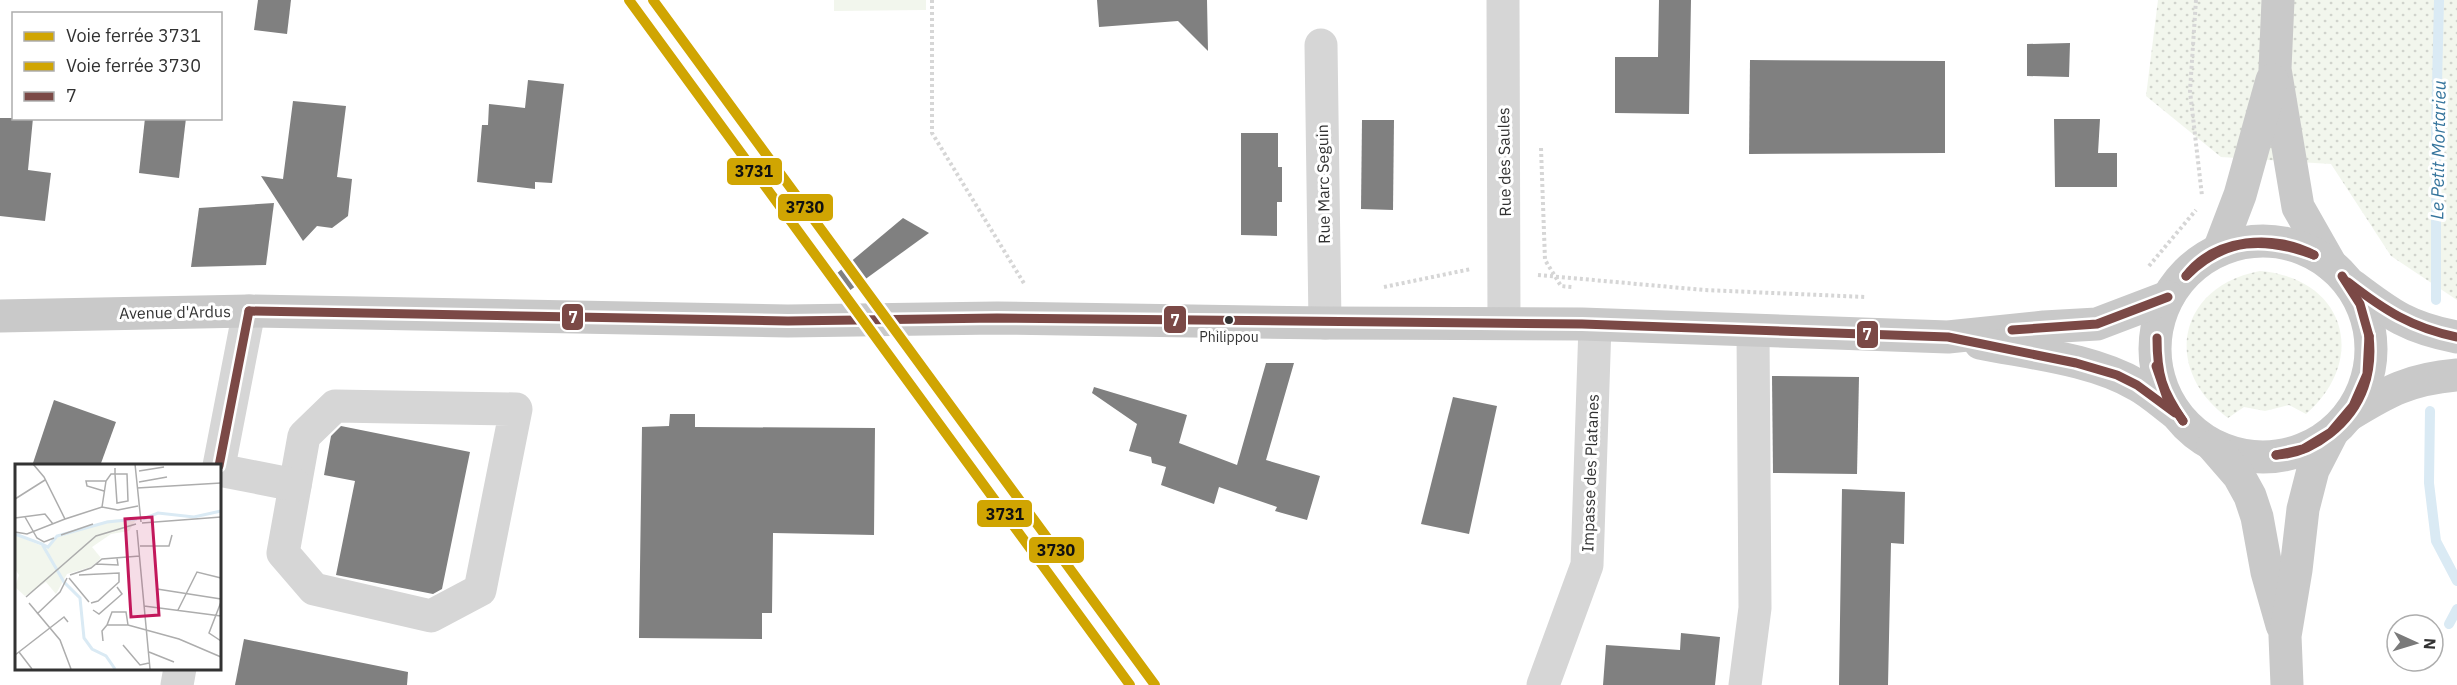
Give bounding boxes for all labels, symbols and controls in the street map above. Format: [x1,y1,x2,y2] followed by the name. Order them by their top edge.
[12,12,222,120] legend
[66,24,201,47] text: Voie ferrée 3731
[66,54,201,77] text: Voie ferrée 3730
[2425,80,2451,220] water label: Le Petit Mortarieu
[66,84,77,107] text: 7
[1493,107,1515,217] street label: Rue des Saules
[1312,124,1334,244] street label: Rue Marc Seguin
[726,157,783,186] line badge: 3731
[735,161,774,181] text: 3731
[777,193,834,222] line badge: 3730
[786,197,825,217] text: 3730
[119,301,231,323] street label: Avenue d'Ardus
[561,303,584,331] line badge: 7
[1163,305,1187,334] line badge: 7
[568,307,578,327] text: 7
[1170,310,1180,330] text: 7
[1223,314,1235,326] marker: Philippou
[1856,320,1879,349] line badge: 7
[1862,324,1872,344] text: 7
[1199,328,1259,346] place label: Philippou
[1577,394,1603,552] street label: Impasse des Platanes
[15,464,220,670] inset map
[976,499,1033,528] line badge: 3731
[986,504,1025,524] text: 3731
[1028,536,1085,564] line badge: 3730
[1037,540,1076,560] text: 3730
[2385,613,2445,673] north arrow
[2420,638,2440,651] text: N

